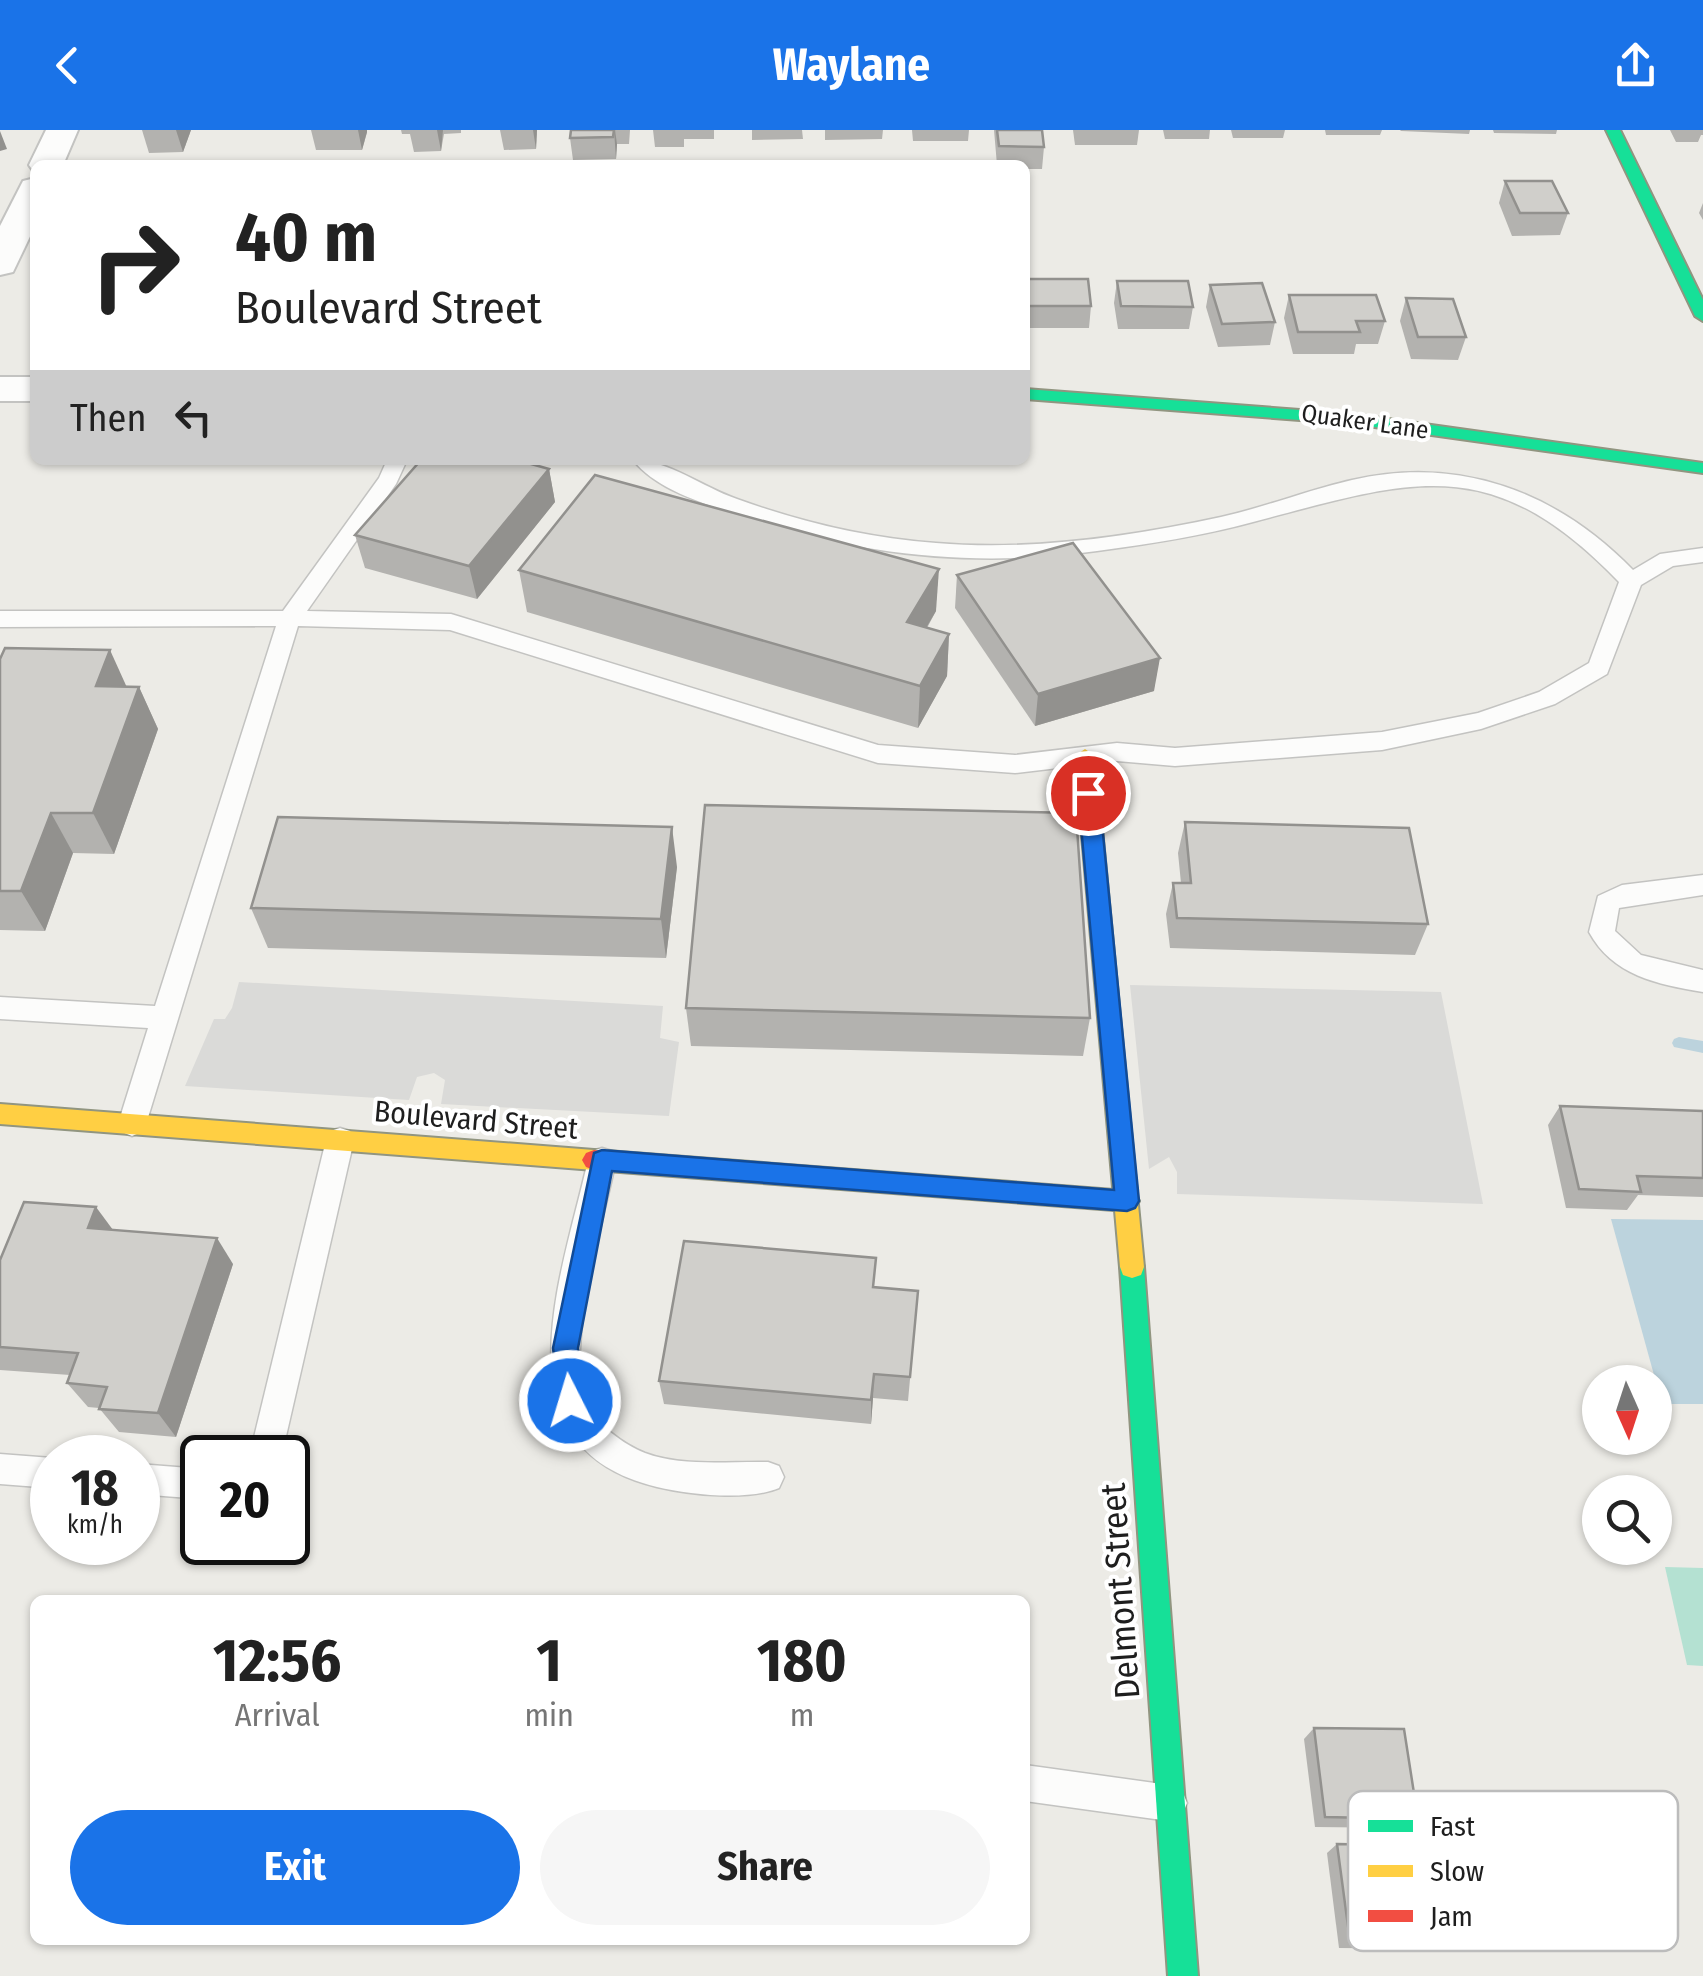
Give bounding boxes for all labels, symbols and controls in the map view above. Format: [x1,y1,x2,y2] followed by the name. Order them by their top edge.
[40,38,95,93] icon: back
[773,38,930,92] text: Waylane
[1608,38,1663,93] icon: share
[235,196,377,280] text: 40 m
[70,200,200,330] icon: right
[235,281,542,335] text: Boulevard Street
[166,390,221,445] icon: left
[70,395,146,441] text: Then
[1299,398,1431,446] street label: Quaker Lane
[1046,751,1131,836] pin
[1061,766,1116,821] icon: arrive
[373,1093,580,1147] street label: Boulevard Street
[518,1349,622,1453] position arrow
[1582,1365,1672,1455] north arrow
[1582,1365,1672,1565] map controls
[180,1435,310,1565] speed limit sign: 20
[71,1458,119,1518] text: 18
[1582,1475,1672,1565] button: search
[1091,1481,1148,1700] street label: Delmont Street
[67,1510,123,1540] text: km/h
[213,1625,341,1697] text: 12:56
[537,1625,562,1697] text: 1
[757,1625,847,1697] text: 180
[235,1696,320,1734] text: Arrival
[524,1696,574,1734] text: min
[790,1696,814,1734] text: m
[1348,1791,1678,1951] legend
[70,1810,520,1925] button: Exit
[540,1810,990,1925] button: Share
[1430,1810,1476,1843] text: Fast
[1430,1855,1484,1888] text: Slow
[1430,1900,1473,1933] text: Jam

